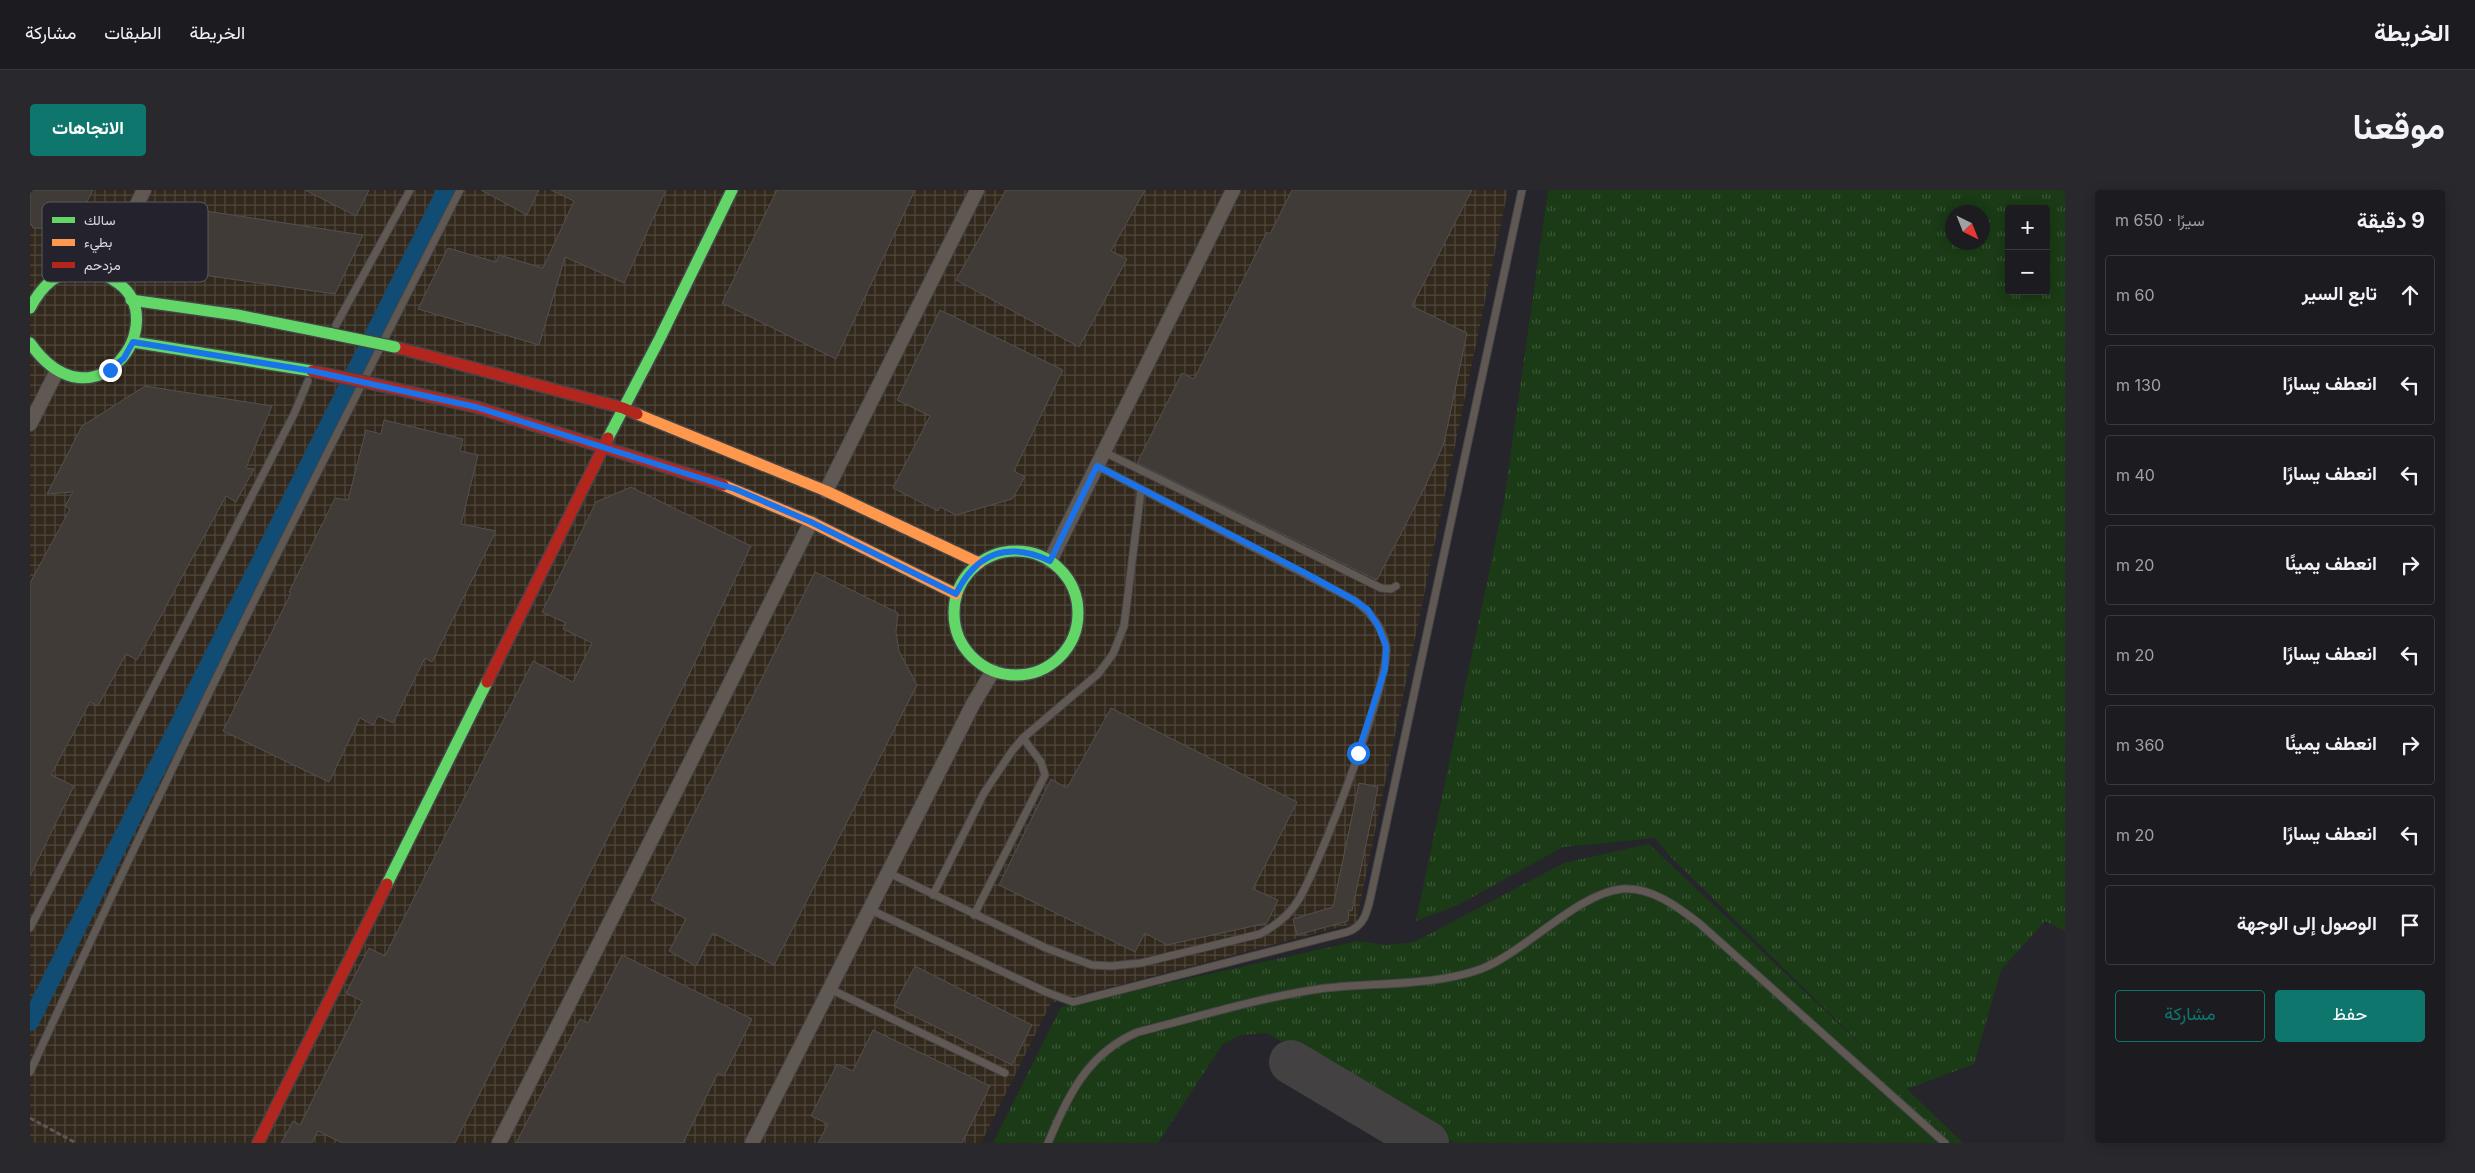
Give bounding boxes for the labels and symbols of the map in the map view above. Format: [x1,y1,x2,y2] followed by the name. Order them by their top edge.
[42,202,208,282] legend
[1945,205,1990,250] north arrow
[84,211,115,228] text: سالك
[84,233,112,254] text: بطيء
[84,256,121,274] text: مزدحم
[99,359,122,382] route end
[1347,742,1370,765] route start

